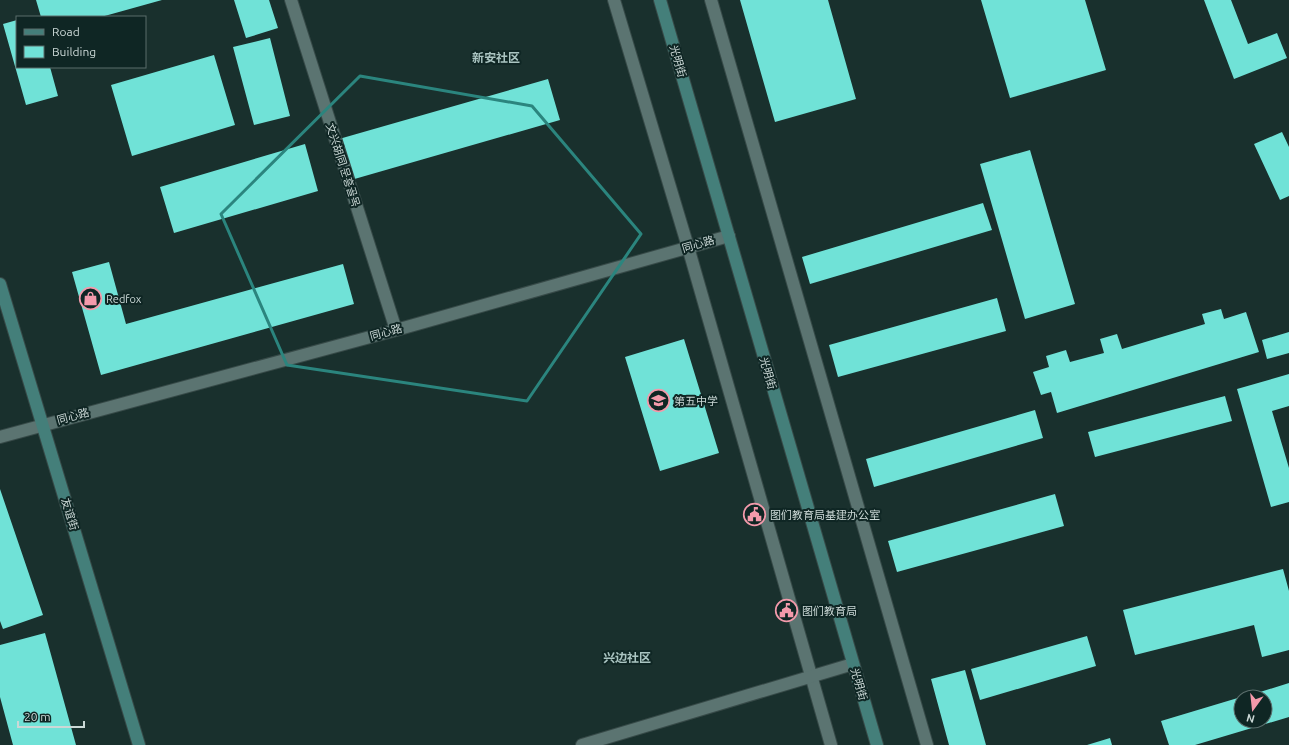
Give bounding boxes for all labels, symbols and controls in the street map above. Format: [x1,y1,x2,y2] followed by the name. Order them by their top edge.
[16,16,146,68] legend
[52,25,80,38] text: Road
[668,43,688,79] street label: 光明街
[52,45,96,58] text: Building
[472,51,520,64] district label: 新安社区
[324,122,362,208] street label: 文兴胡同 문흥골목
[680,234,716,254] street label: 同心路
[77,286,103,312] shop icon: Redfox
[106,293,142,305] place label: Redfox
[369,322,403,342] street label: 同心路
[758,355,778,391] street label: 光明街
[646,388,672,414] school or university icon: 第五中学
[674,395,718,407] place label: 第五中学
[56,406,90,426] street label: 同心路
[59,496,81,532] street label: 友谊街
[742,502,768,528] public building icon: 图们教育局基建办公室
[770,509,880,521] place label: 图们教育局基建办公室
[773,598,799,624] public building icon: 图们教育局
[802,605,857,617] place label: 图们教育局
[603,651,651,664] district label: 兴边社区
[849,666,869,702] street label: 光明街
[1233,689,1273,729] north arrow
[18,703,84,729] scale bar
[24,710,51,723] text: 20 m
[1245,712,1256,726] text: N

